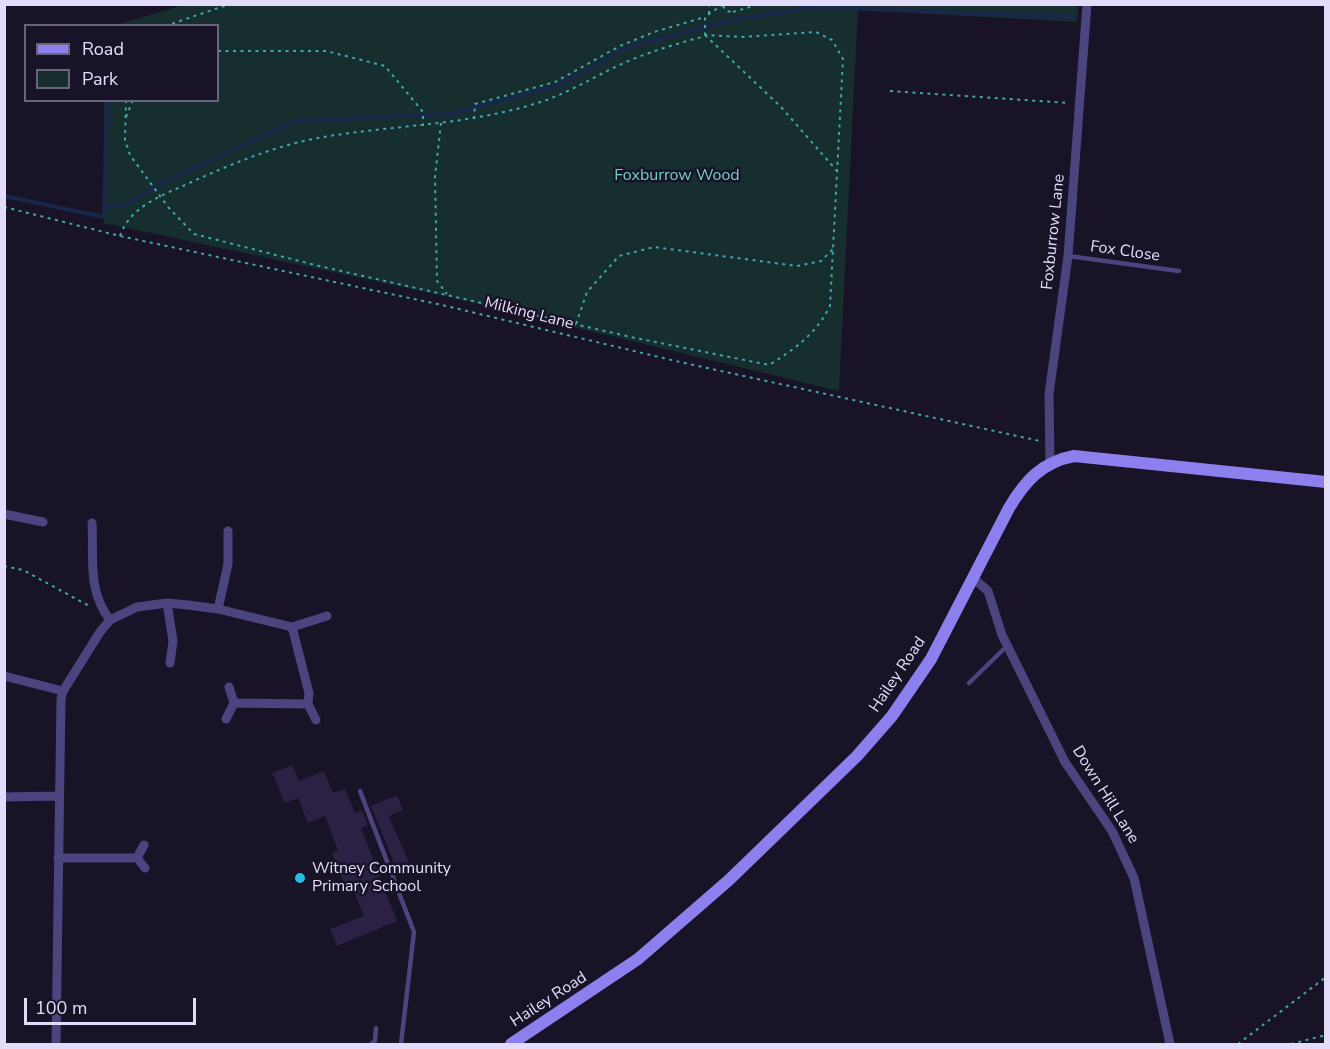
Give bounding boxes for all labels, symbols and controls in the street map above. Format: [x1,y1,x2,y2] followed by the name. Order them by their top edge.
[24,24,219,102] legend
[82,37,124,61] text: Road
[82,67,118,91] text: Park
[614,166,740,186] park label: Foxburrow Wood
[1038,173,1070,291] street label: Foxburrow Lane
[1089,238,1161,266] street label: Fox Close
[482,294,576,334] street label: Milking Lane
[866,634,930,716] street label: Hailey Road
[1067,743,1143,847] street label: Down Hill Lane
[312,859,451,897] place label: Witney Community Primary School
[293,871,307,885] marker: Witney Community Primary School
[507,968,591,1032] street label: Hailey Road
[27,986,200,1024] scale bar
[35,996,87,1020] text: 100 m

